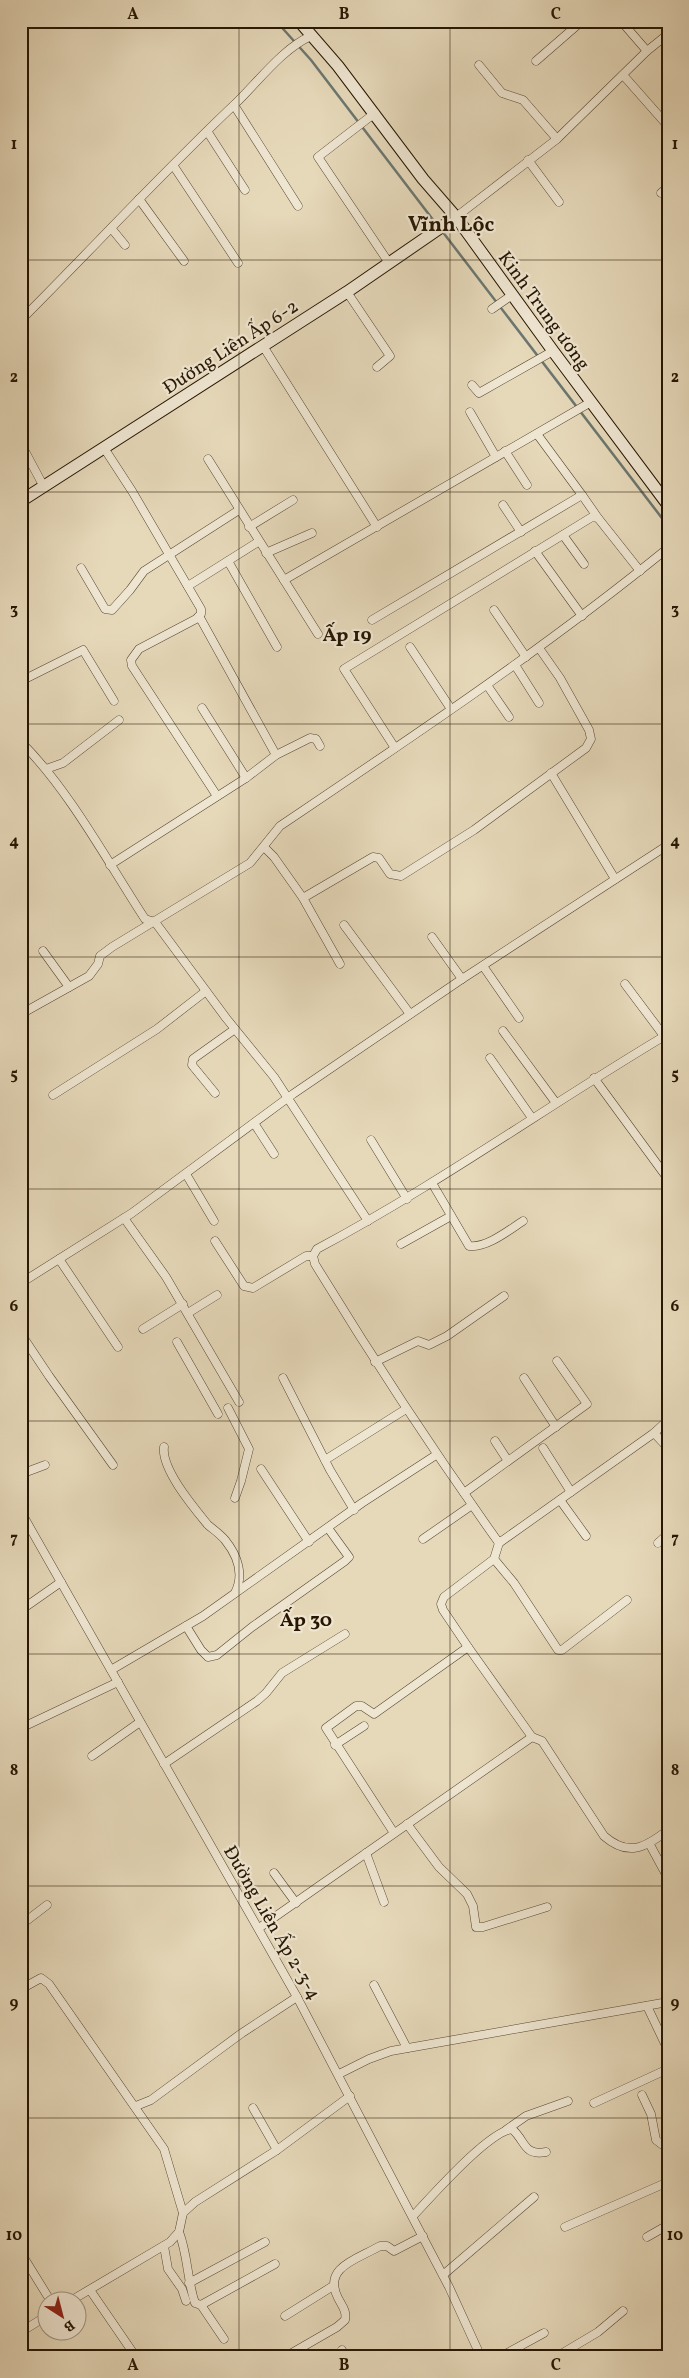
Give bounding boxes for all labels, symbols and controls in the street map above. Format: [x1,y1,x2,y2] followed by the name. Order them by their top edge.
[127,4,139,26] text: A
[339,4,350,26] text: B
[551,4,561,26] text: C
[11,134,17,156] text: 1
[672,134,678,156] text: 1
[408,211,495,240] district label: Vĩnh Lộc
[491,246,595,376] street label: Kinh Trung ương
[158,293,304,401] street label: Đường Liên Ấp 6-2
[10,367,18,389] text: 2
[671,367,679,389] text: 2
[10,599,18,621] text: 3
[671,599,679,621] text: 3
[322,622,372,650] district label: Ấp 19
[9,831,19,853] text: 4
[670,831,680,853] text: 4
[10,1064,18,1086] text: 5
[671,1064,679,1086] text: 5
[10,1296,19,1318] text: 6
[671,1296,680,1318] text: 6
[10,1528,18,1550] text: 7
[671,1528,679,1550] text: 7
[280,1607,332,1635] district label: Ấp 30
[10,1760,18,1782] text: 8
[671,1760,679,1782] text: 8
[216,1840,327,2005] street label: Đường Liên Ấp 2-3-4
[10,1993,19,2015] text: 9
[671,1993,680,2015] text: 9
[6,2225,22,2247] text: 10
[667,2225,683,2247] text: 10
[38,2290,88,2340] north arrow
[59,2315,78,2336] text: B
[127,2355,139,2377] text: A
[339,2355,350,2377] text: B
[551,2355,561,2377] text: C

